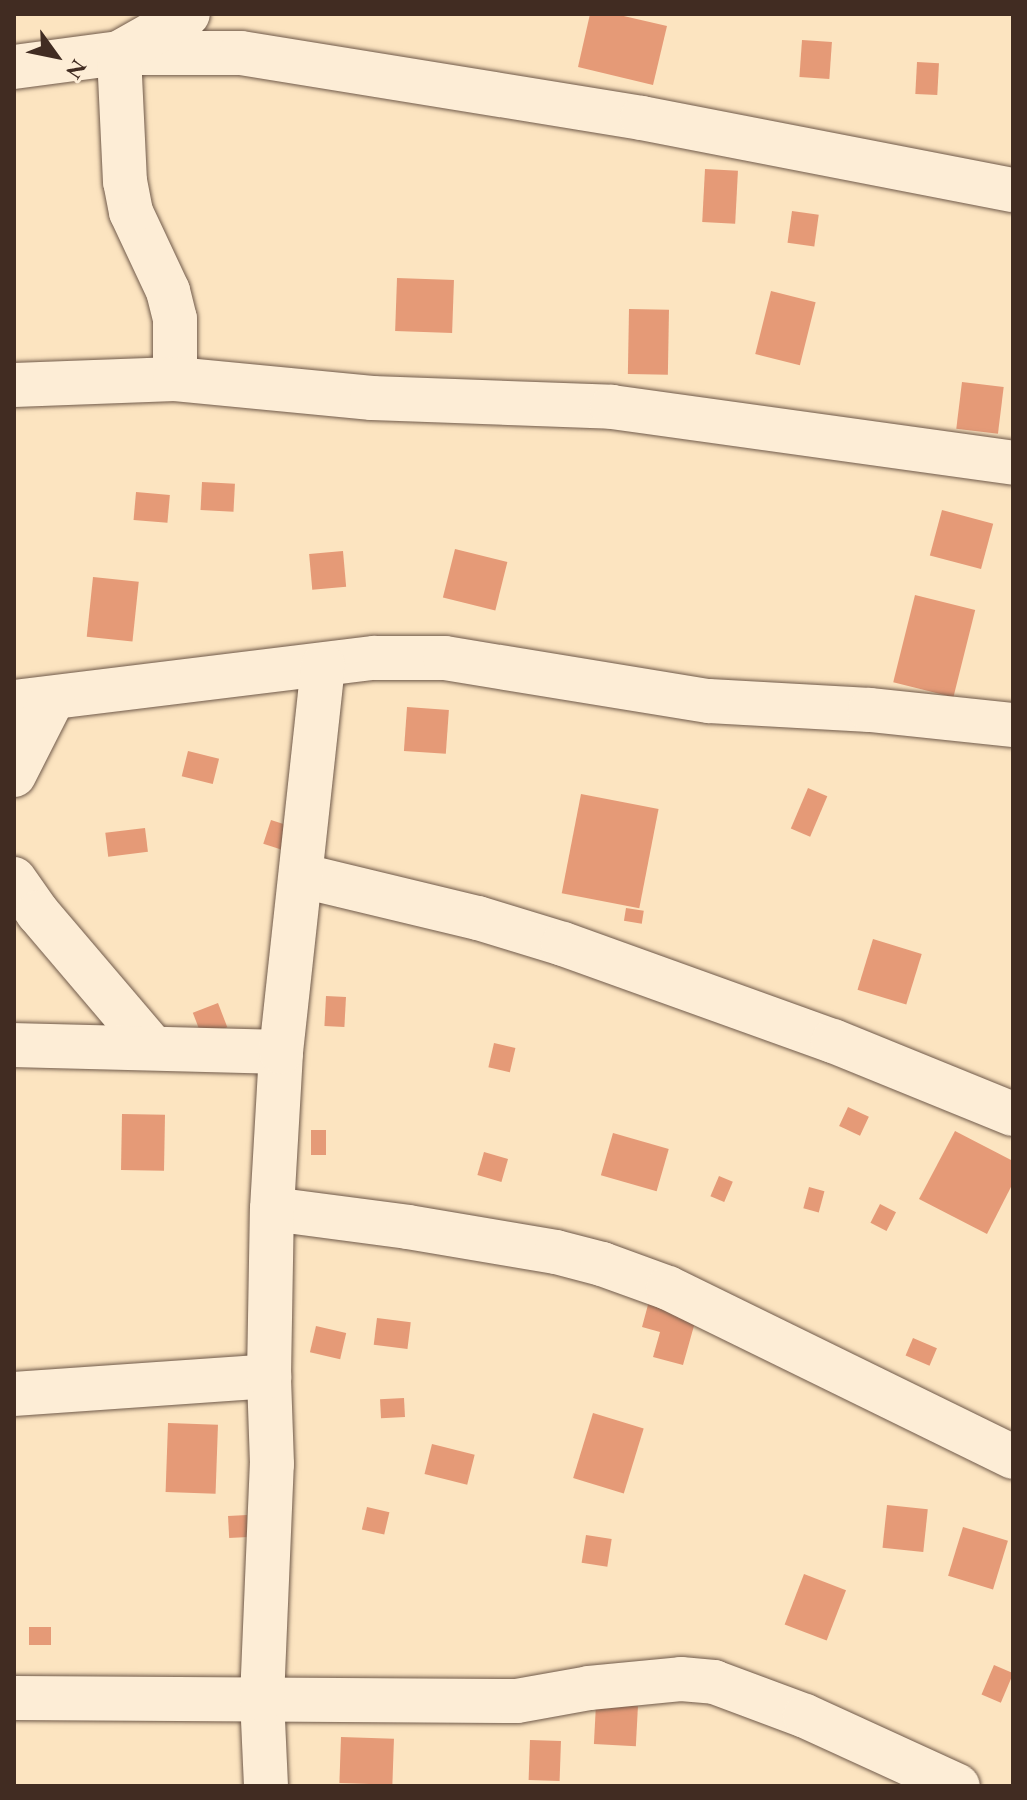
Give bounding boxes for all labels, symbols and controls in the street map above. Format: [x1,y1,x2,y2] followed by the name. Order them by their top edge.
[16,16,96,96] north arrow
[60,54,94,85] text: N

